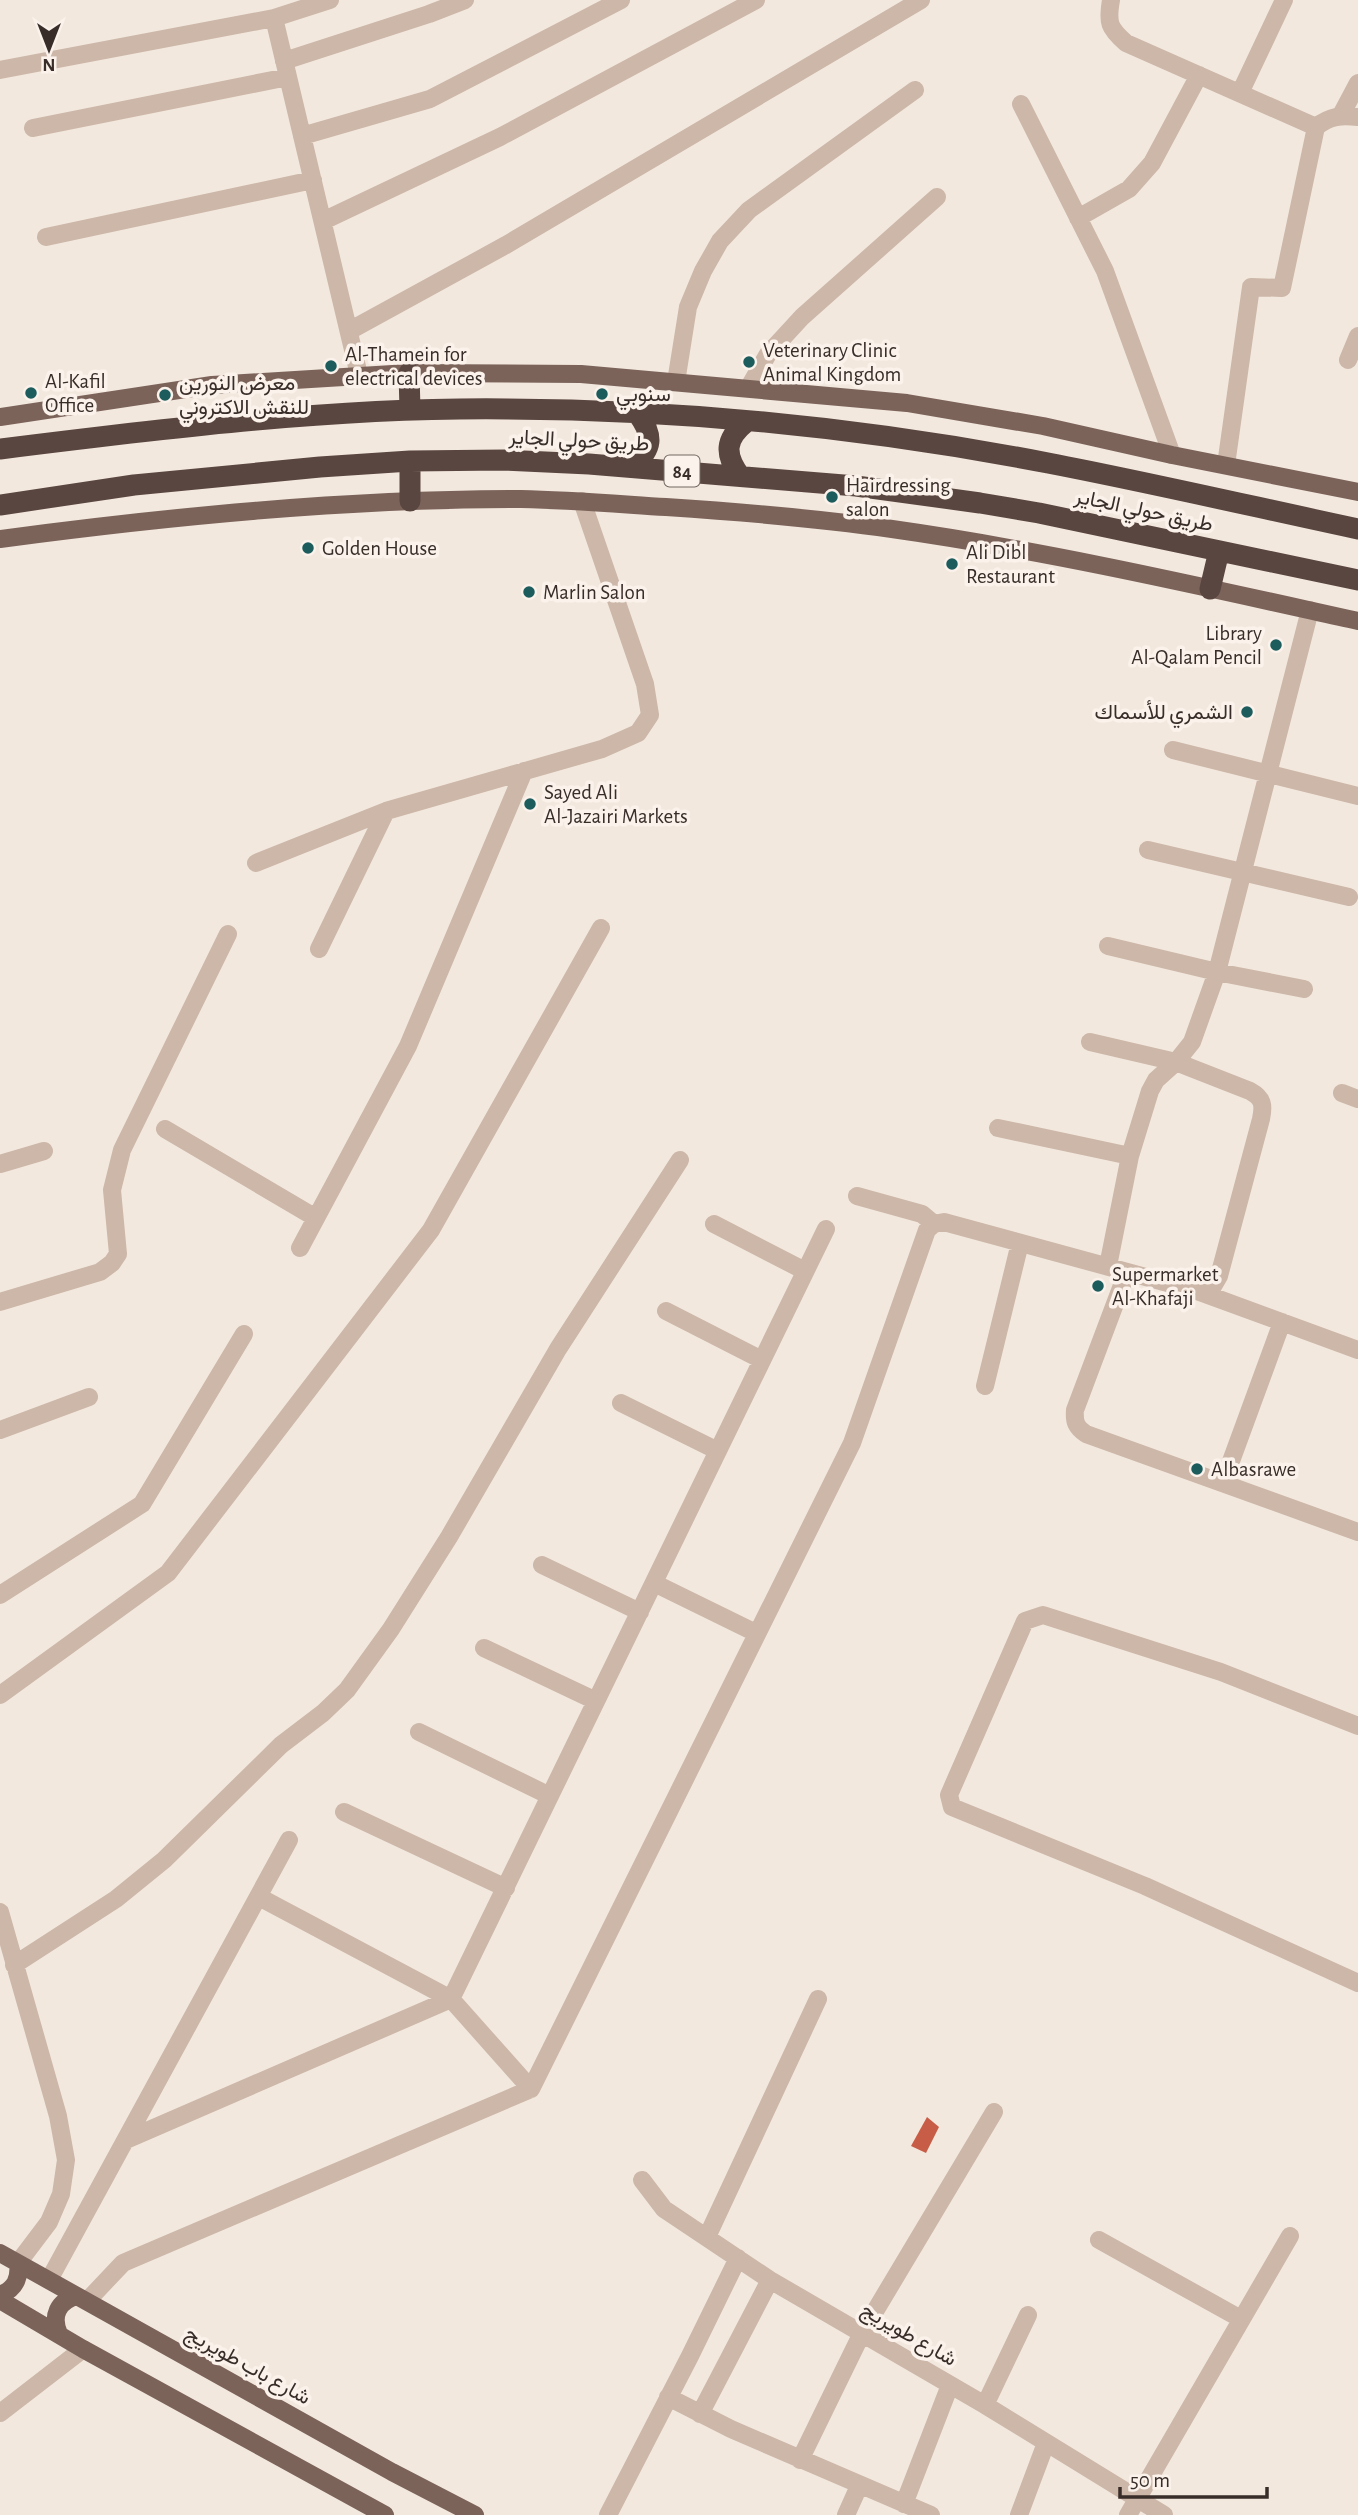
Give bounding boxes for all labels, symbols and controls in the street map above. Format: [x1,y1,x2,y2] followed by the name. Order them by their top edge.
[14,14,84,84] north arrow
[42,55,56,74] text: N
[763,340,901,385] place label: Veterinary Clinic Animal Kingdom
[345,344,483,389] place label: Al-Thamein for electrical devices
[741,354,757,370] marker: Veterinary Clinic Animal Kingdom
[323,358,339,374] marker: Al-Thamein for electrical devices
[45,371,106,416] place label: Al-Kafil Office
[179,373,309,424] place label: معرض النورين للنقش الاكتروني
[616,384,671,411] place label: سنوبي
[23,385,39,401] marker: Al-Kafil Office
[594,386,610,402] marker: سنوبي
[157,387,173,403] marker: معرض النورين للنقش الاكتروني
[507,426,650,461] street label: طريق حولي الجاير
[664,456,700,486] road number: 84
[846,475,951,520] place label: Hairdressing salon
[1071,485,1215,541] street label: طريق حولي الجاير
[824,489,840,505] marker: Hairdressing salon
[322,538,437,559] place label: Golden House
[300,540,316,556] marker: Golden House
[966,542,1055,587] place label: Ali Dibl Restaurant
[944,556,960,572] marker: Ali Dibl Restaurant
[543,582,646,603] place label: Marlin Salon
[521,584,537,600] marker: Marlin Salon
[1131,623,1262,668] place label: Library Al-Qalam Pencil
[1268,637,1284,653] marker: Library Al-Qalam Pencil
[1095,700,1233,729] place label: الشمري للأسماك
[1239,704,1255,720] marker: الشمري للأسماك
[544,782,688,827] place label: Sayed Ali Al-Jazairi Markets
[522,796,538,812] marker: Sayed Ali Al-Jazairi Markets
[1112,1264,1219,1309] place label: Supermarket Al-Khafaji
[1090,1278,1106,1294] marker: Supermarket Al-Khafaji
[1211,1459,1296,1480] place label: Albasrawe
[1189,1461,1205,1477] marker: Albasrawe
[856,2299,960,2373] street label: شارع طويريج
[180,2322,314,2411] street label: شارع باب طويريج
[1120,2456,1267,2500] scale bar
[1130,2470,1170,2491] text: 50 m

